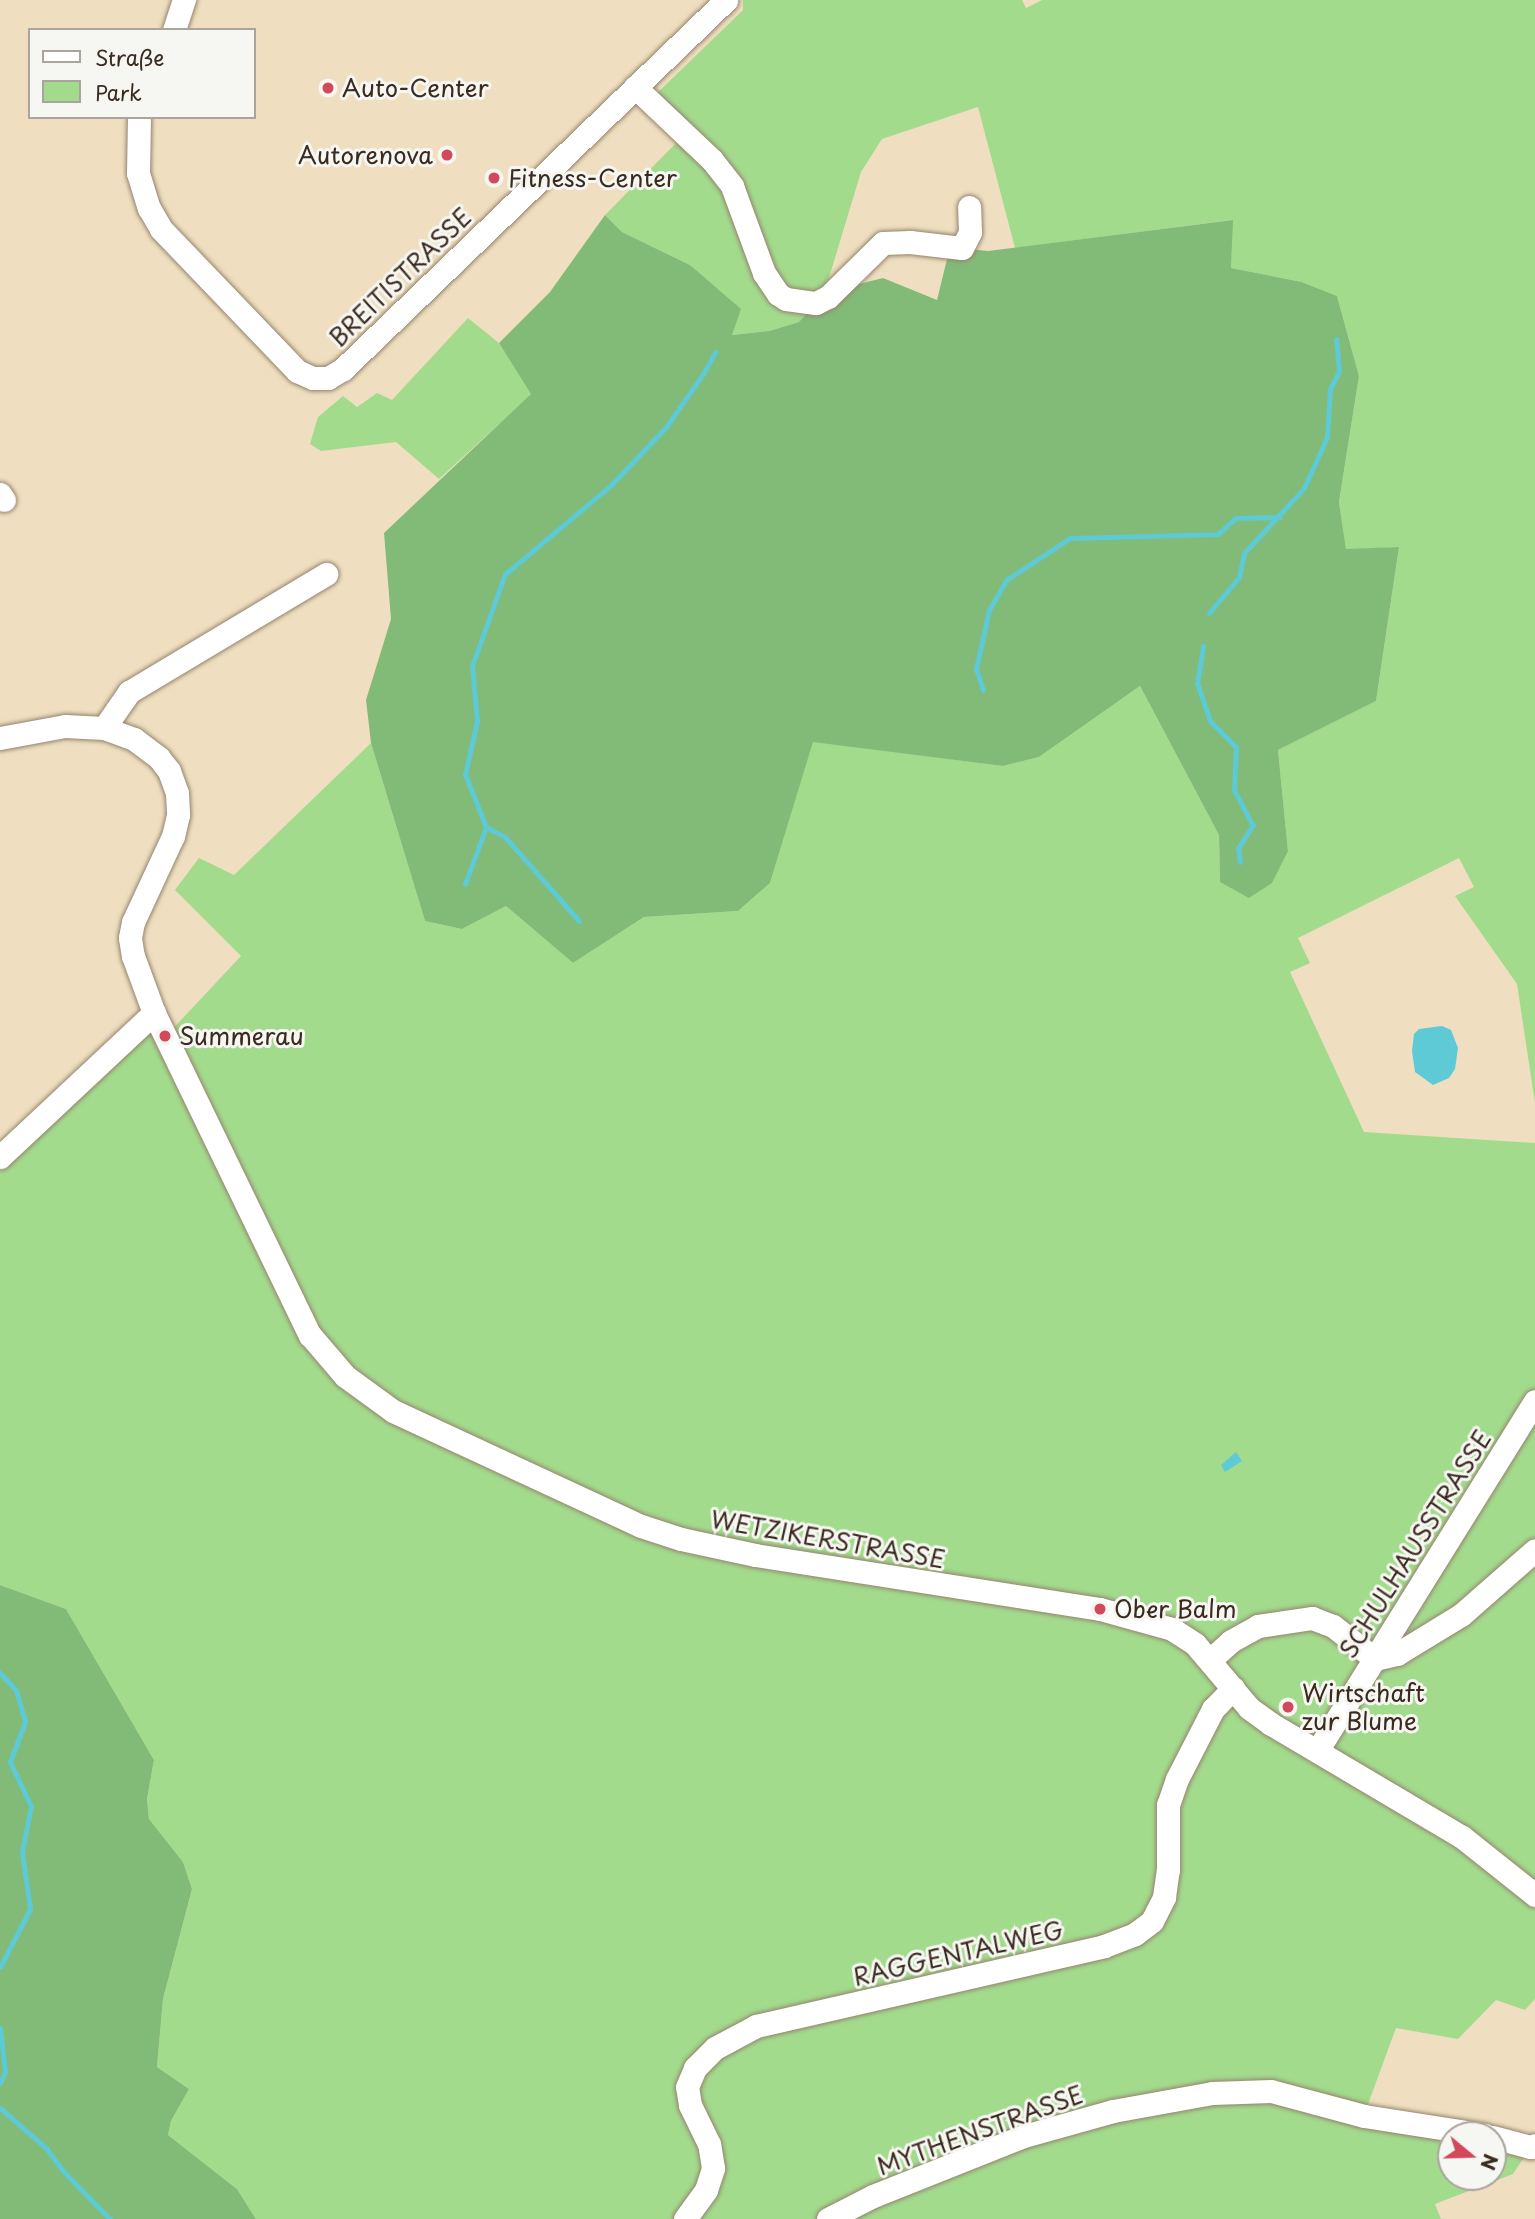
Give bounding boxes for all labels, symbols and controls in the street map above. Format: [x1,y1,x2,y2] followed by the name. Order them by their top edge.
[28,28,256,119] legend
[95,41,164,73] text: Straße
[342,74,489,102] place label: Auto-Center
[95,76,142,108] text: Park
[320,80,336,96] marker: Auto-Center
[298,141,433,169] place label: Autorenova
[439,147,455,163] marker: Autorenova
[508,164,677,192] place label: Fitness-Center
[486,170,502,186] marker: Fitness-Center
[323,202,477,352] street label: BREITISTRASSE
[179,1022,304,1050] place label: Summerau
[157,1028,173,1044] marker: Summerau
[1333,1425,1497,1663] street label: SCHULHAUSSTRASSE
[709,1504,947,1574] street label: WETZIKERSTRASSE
[1114,1595,1239,1623] place label: Ober Balm
[1092,1601,1108,1617] marker: Ober Balm
[1302,1679,1425,1735] place label: Wirtschaft zur Blume
[1280,1699,1296,1715] marker: Wirtschaft zur Blume
[850,1915,1066,1991] street label: RAGGENTALWEG
[873,2079,1087,2181] street label: MYTHENSTRASSE
[1437,2121,1507,2191] north arrow
[1474,2151,1506,2174] text: N

